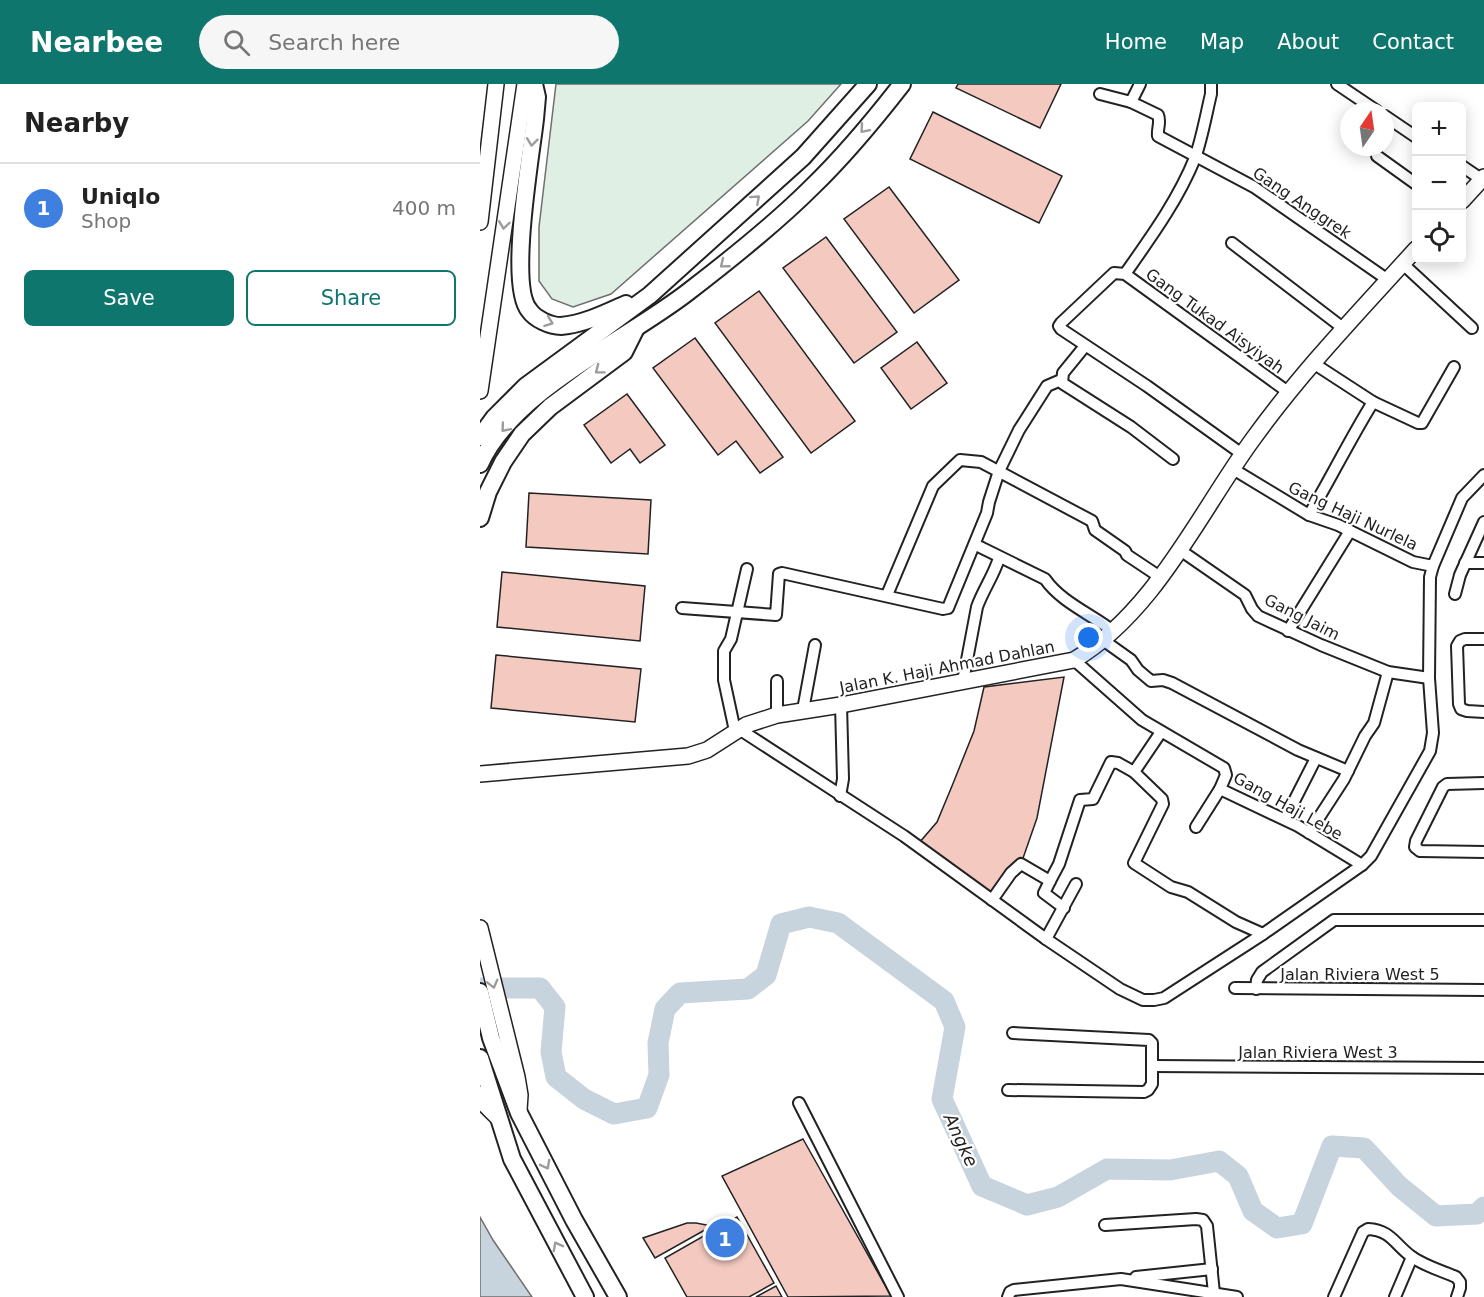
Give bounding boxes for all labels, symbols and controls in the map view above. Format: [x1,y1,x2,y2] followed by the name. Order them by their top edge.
[199,15,619,69] search box
[30,26,163,59] text: Nearbee
[220,26,253,59] icon: search
[268,30,400,55] text: Search here
[1105,30,1167,54] text: Home
[1200,30,1244,54] text: Map
[1277,30,1339,54] text: About
[1372,30,1454,54] text: Contact
[1340,102,1394,156] north arrow
[1412,102,1466,264] map controls
[1412,102,1466,156] button: +
[24,108,129,138] text: Nearby
[860,122,871,133] one-way arrow
[527,137,539,147] one-way arrow
[1412,156,1466,210] button: −
[1249,163,1355,243] street label: Gang Anggrek
[81,184,160,209] text: Uniqlo
[749,195,760,206] one-way arrow
[37,196,50,220] text: 1
[392,196,456,220] text: 400 m
[81,209,131,233] text: Shop
[1412,210,1466,264] button: locate
[499,220,511,230] one-way arrow
[719,256,730,267] one-way arrow
[1142,264,1288,378] street label: Gang Tukad Aisyiyah
[24,270,234,326] button: Save
[246,270,456,326] button: Share
[544,315,554,328] one-way arrow
[595,362,606,373] one-way arrow
[501,421,512,432] one-way arrow
[1285,478,1421,554] street label: Gang Haji Nurlela
[1261,590,1343,644] street label: Gang Jaim
[1074,623,1103,652] your location
[837,637,1056,697] street label: Jalan K. Haji Ahmad Dahlan
[1230,768,1346,844] street label: Gang Haji Lebe
[1279,965,1440,984] street label: Jalan Riviera West 5
[486,979,499,989] one-way arrow
[1237,1043,1398,1062] street label: Jalan Riviera West 3
[939,1109,982,1170] water label: Angke
[539,1158,550,1169] one-way arrow
[706,1216,744,1260] pin: 1
[553,1242,564,1252] one-way arrow

